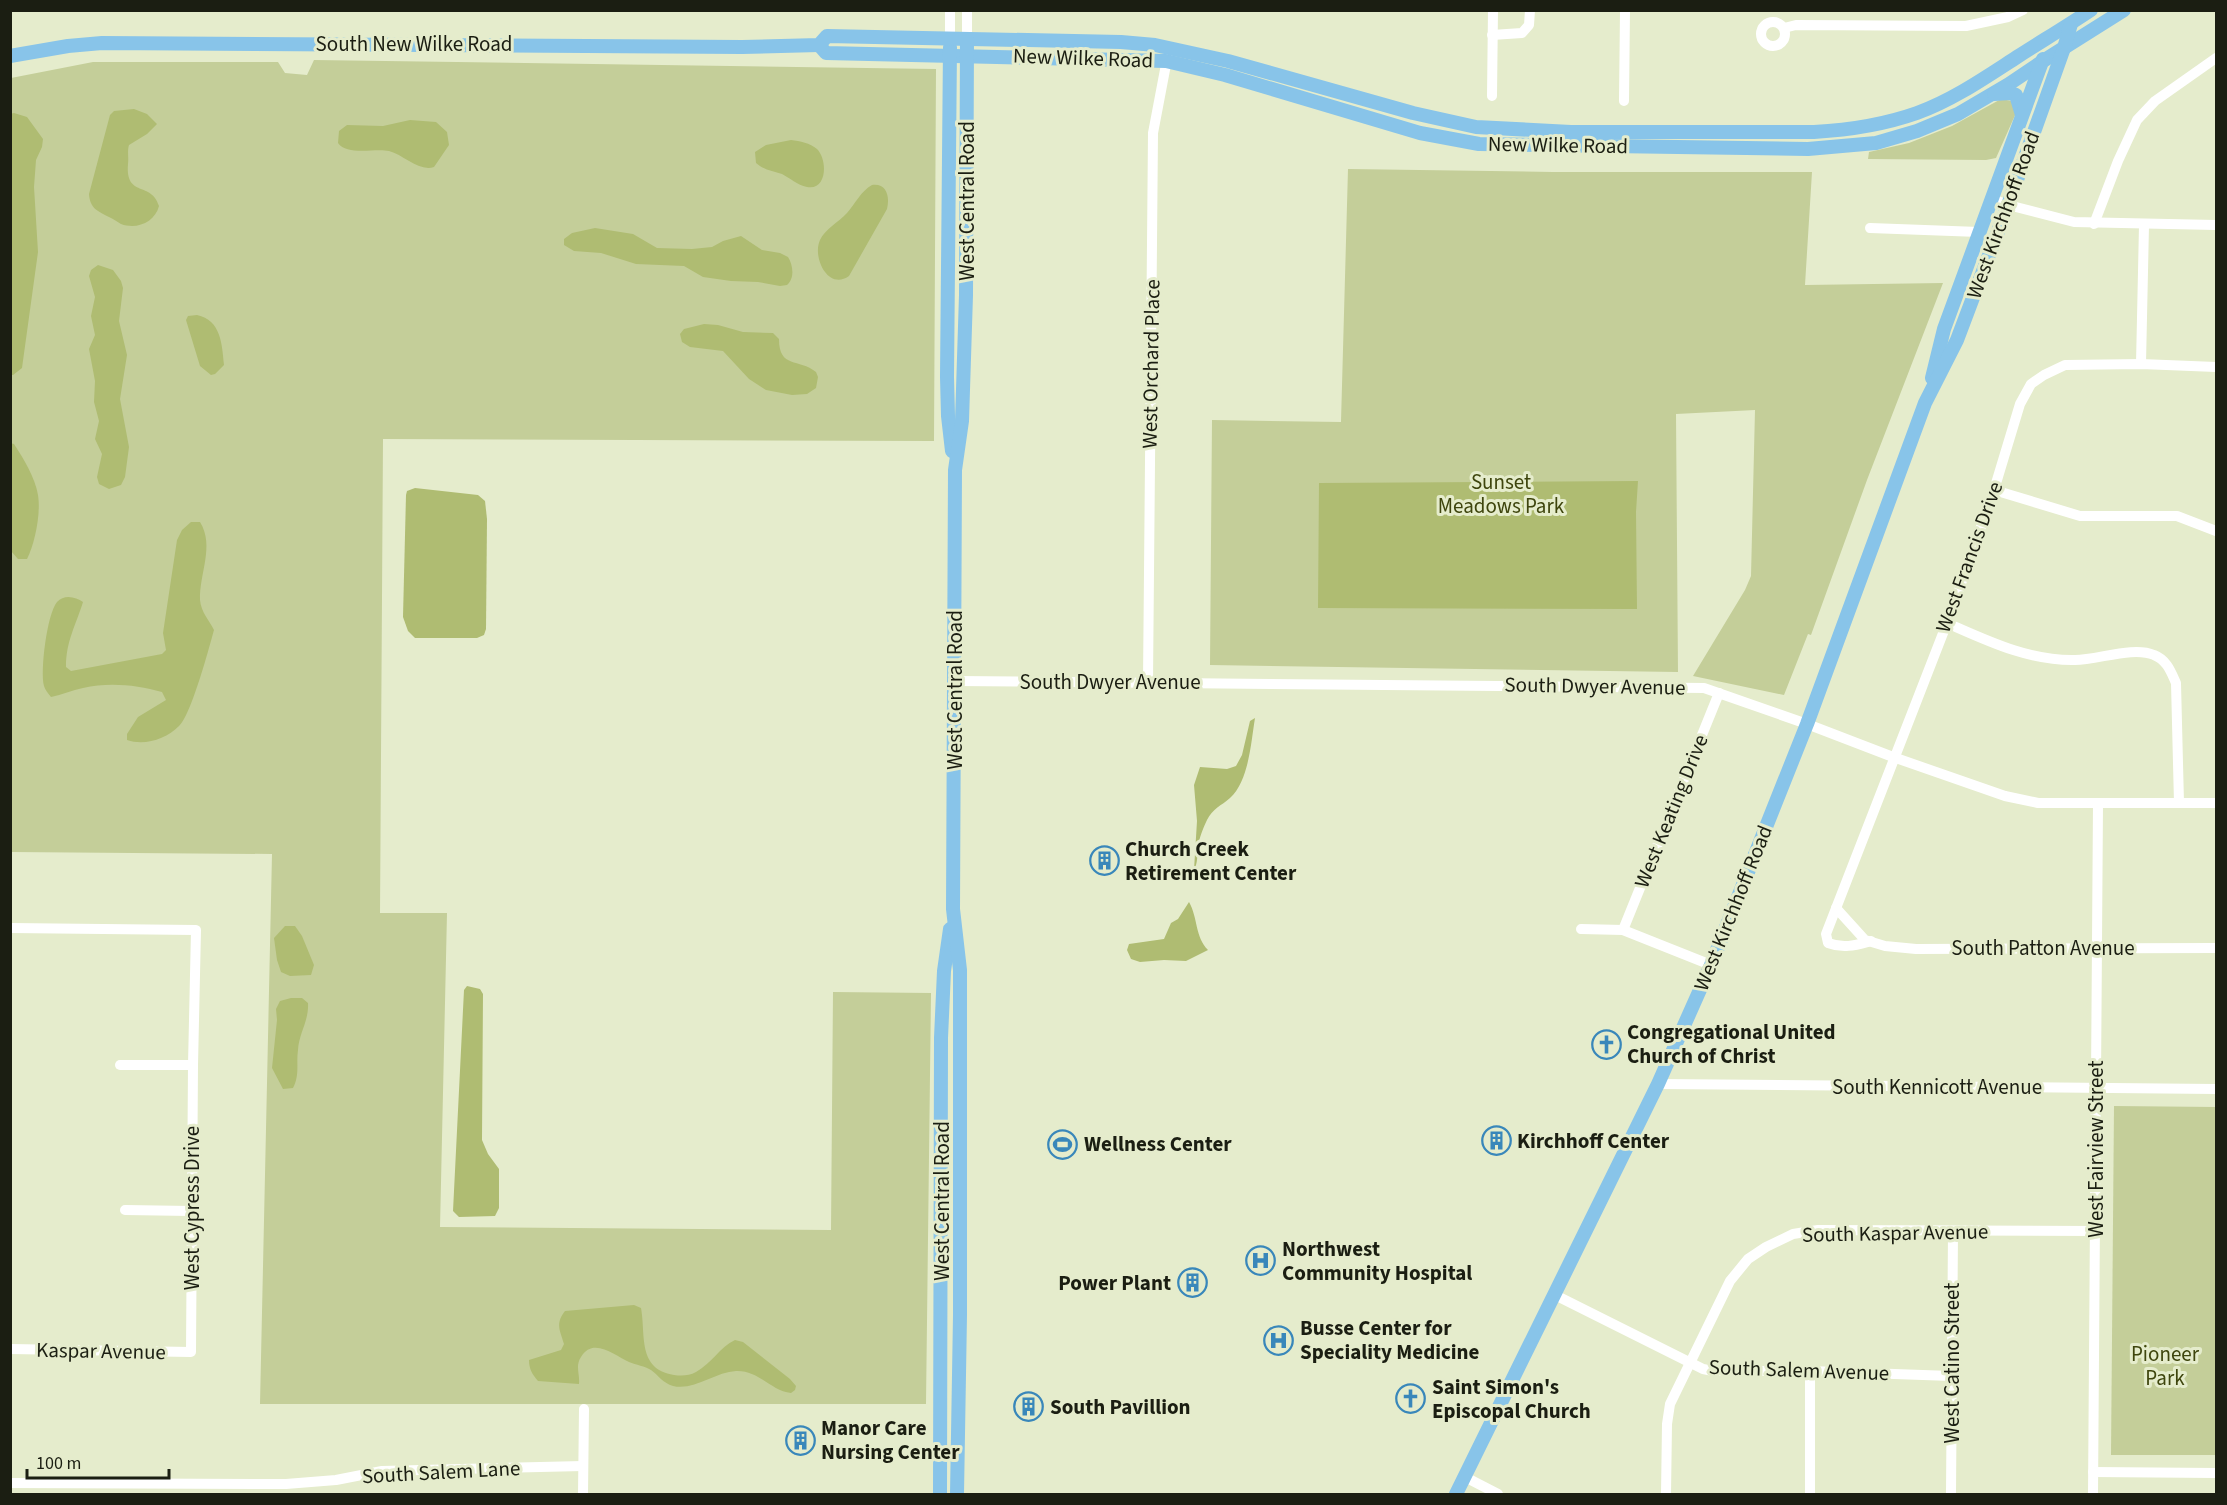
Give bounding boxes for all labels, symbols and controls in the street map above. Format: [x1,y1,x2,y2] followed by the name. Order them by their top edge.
[316,29,512,59] street label: South New Wilke Road
[1012,41,1154,75] street label: New Wilke Road
[952,121,982,281] street label: West Central Road
[1959,127,2047,303] street label: West Kirchhoff Road
[1488,129,1628,161] street label: New Wilke Road
[1135,279,1167,449] street label: West Orchard Place
[1438,467,1565,521] park label: Sunset Meadows Park
[1928,477,2010,637] street label: West Francis Drive
[940,610,970,770] street label: West Central Road
[1019,667,1201,697] street label: South Dwyer Avenue
[1504,669,1686,703] street label: South Dwyer Avenue
[1627,730,1715,892] street label: West Keating Drive
[1686,821,1780,995] street label: West Kirchhoff Road
[1125,834,1297,888] place label: Church Creek Retirement Center
[1088,845,1120,877] building icon: Church Creek Retirement Center
[1951,933,2135,963] street label: South Patton Avenue
[1627,1017,1836,1071] place label: Congregational United Church of Christ
[1590,1028,1622,1060] church icon: Congregational United Church of Christ
[2081,1060,2111,1238] street label: West Fairview Street
[1832,1072,2042,1102] street label: South Kennicott Avenue
[927,1121,957,1281] street label: West Central Road
[1480,1125,1512,1157] building icon: Kirchhoff Center
[177,1126,207,1290] street label: West Cypress Drive
[1517,1126,1670,1156] place label: Kirchhoff Center
[1047,1128,1079,1160] sports icon: Wellness Center
[1084,1129,1232,1159] place label: Wellness Center
[1802,1216,1988,1250] street label: South Kaspar Avenue
[1282,1234,1472,1288] place label: Northwest Community Hospital
[1245,1245,1277,1277] hospital icon: Northwest Community Hospital
[1176,1267,1208,1299] building icon: Power Plant
[1058,1268,1171,1298] place label: Power Plant
[1937,1283,1967,1443] street label: West Catino Street
[1300,1313,1480,1367] place label: Busse Center for Speciality Medicine
[1263,1324,1295,1356] hospital icon: Busse Center for Speciality Medicine
[36,1335,166,1367] street label: Kaspar Avenue
[2131,1339,2200,1393] park label: Pioneer Park
[1708,1352,1890,1388] street label: South Salem Avenue
[1432,1372,1591,1426] place label: Saint Simon's Episcopal Church
[1395,1383,1427,1415] church icon: Saint Simon's Episcopal Church
[1013,1391,1045,1423] building icon: South Pavillion
[1050,1392,1191,1422] place label: South Pavillion
[821,1413,960,1467] place label: Manor Care Nursing Center
[784,1424,816,1456] building icon: Manor Care Nursing Center
[27,1442,170,1480] scale bar
[36,1451,81,1476] text: 100 m
[361,1453,521,1491] street label: South Salem Lane

